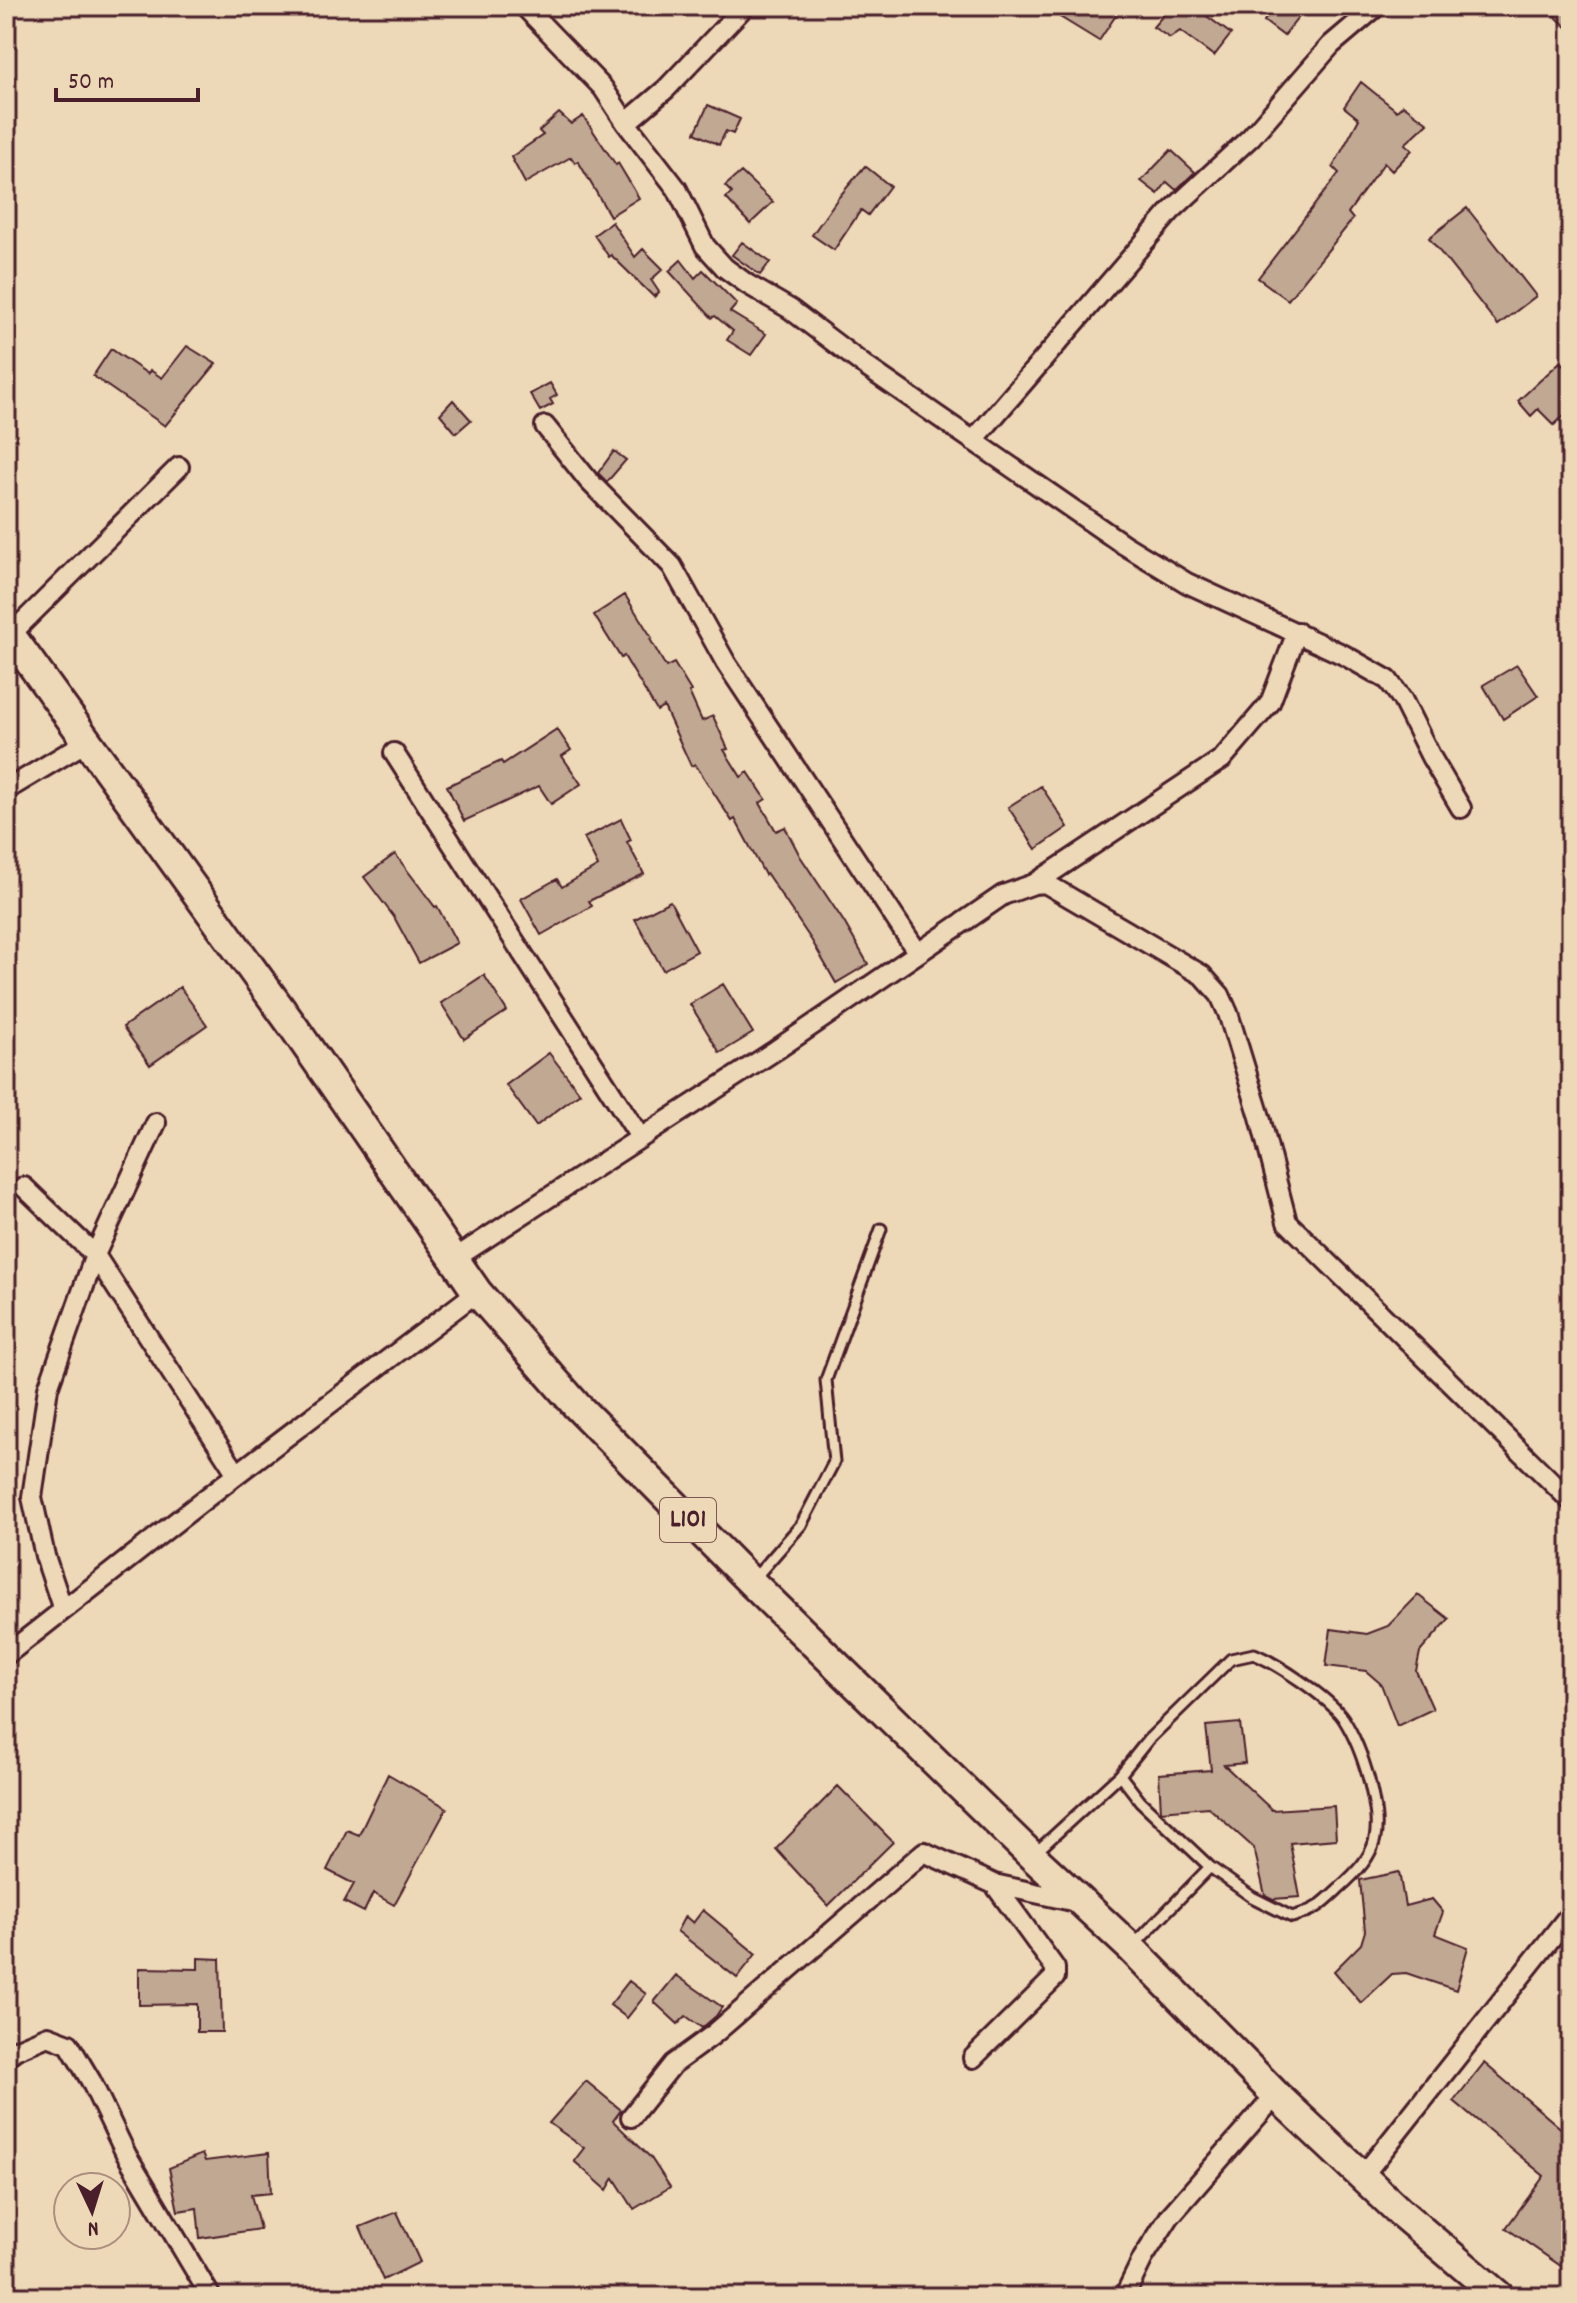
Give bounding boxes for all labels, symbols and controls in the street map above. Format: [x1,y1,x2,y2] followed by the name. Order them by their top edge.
[56,52,198,102] scale bar
[68,66,114,100] text: 50 m
[660,1498,716,1542] road number: L101
[52,2171,132,2251] north arrow
[87,2212,100,2243] text: N

